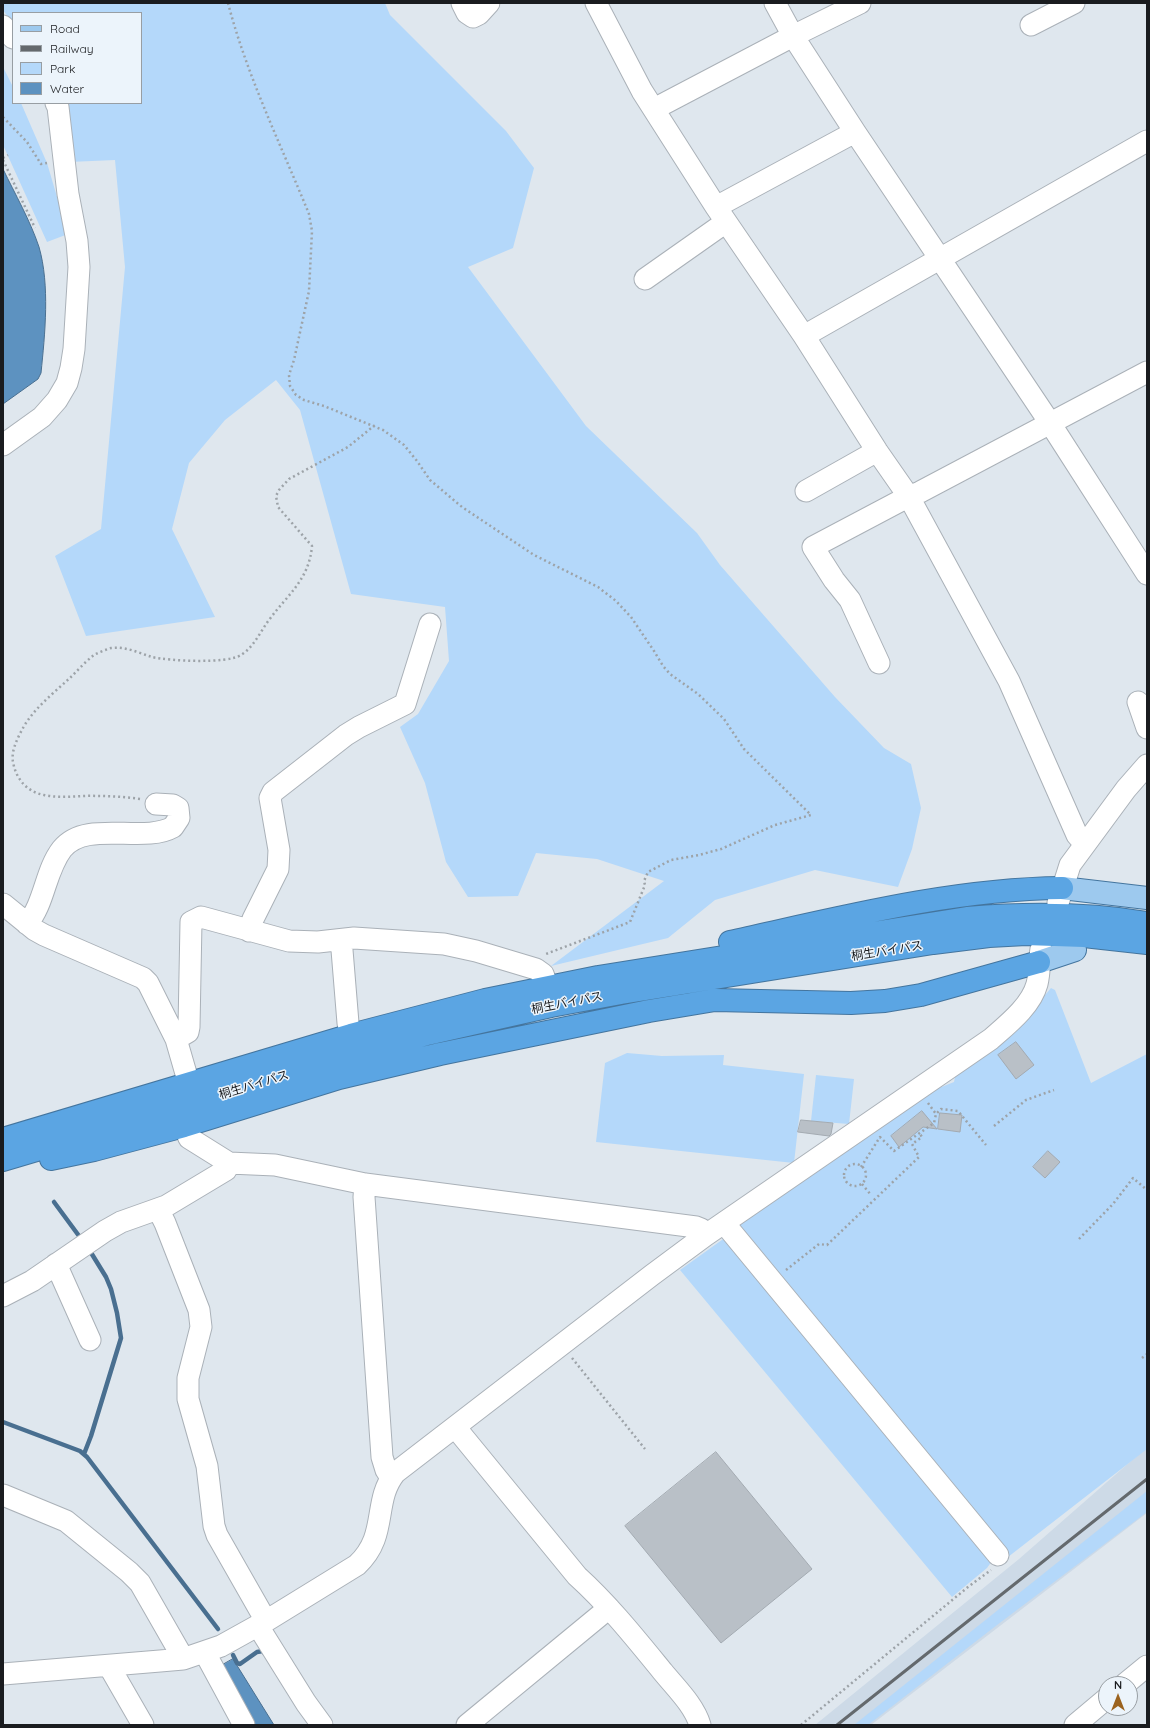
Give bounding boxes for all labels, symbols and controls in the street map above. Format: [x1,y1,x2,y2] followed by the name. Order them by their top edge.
[12,12,142,104] legend
[50,21,80,36] text: Road
[50,41,94,56] text: Railway
[50,61,75,76] text: Park
[50,81,84,96] text: Water
[850,938,924,964] street label: 桐生バイパス
[530,989,604,1017] street label: 桐生バイパス
[217,1068,291,1102] street label: 桐生バイパス
[1098,1676,1138,1716] north arrow
[1114,1678,1122,1692] text: N

